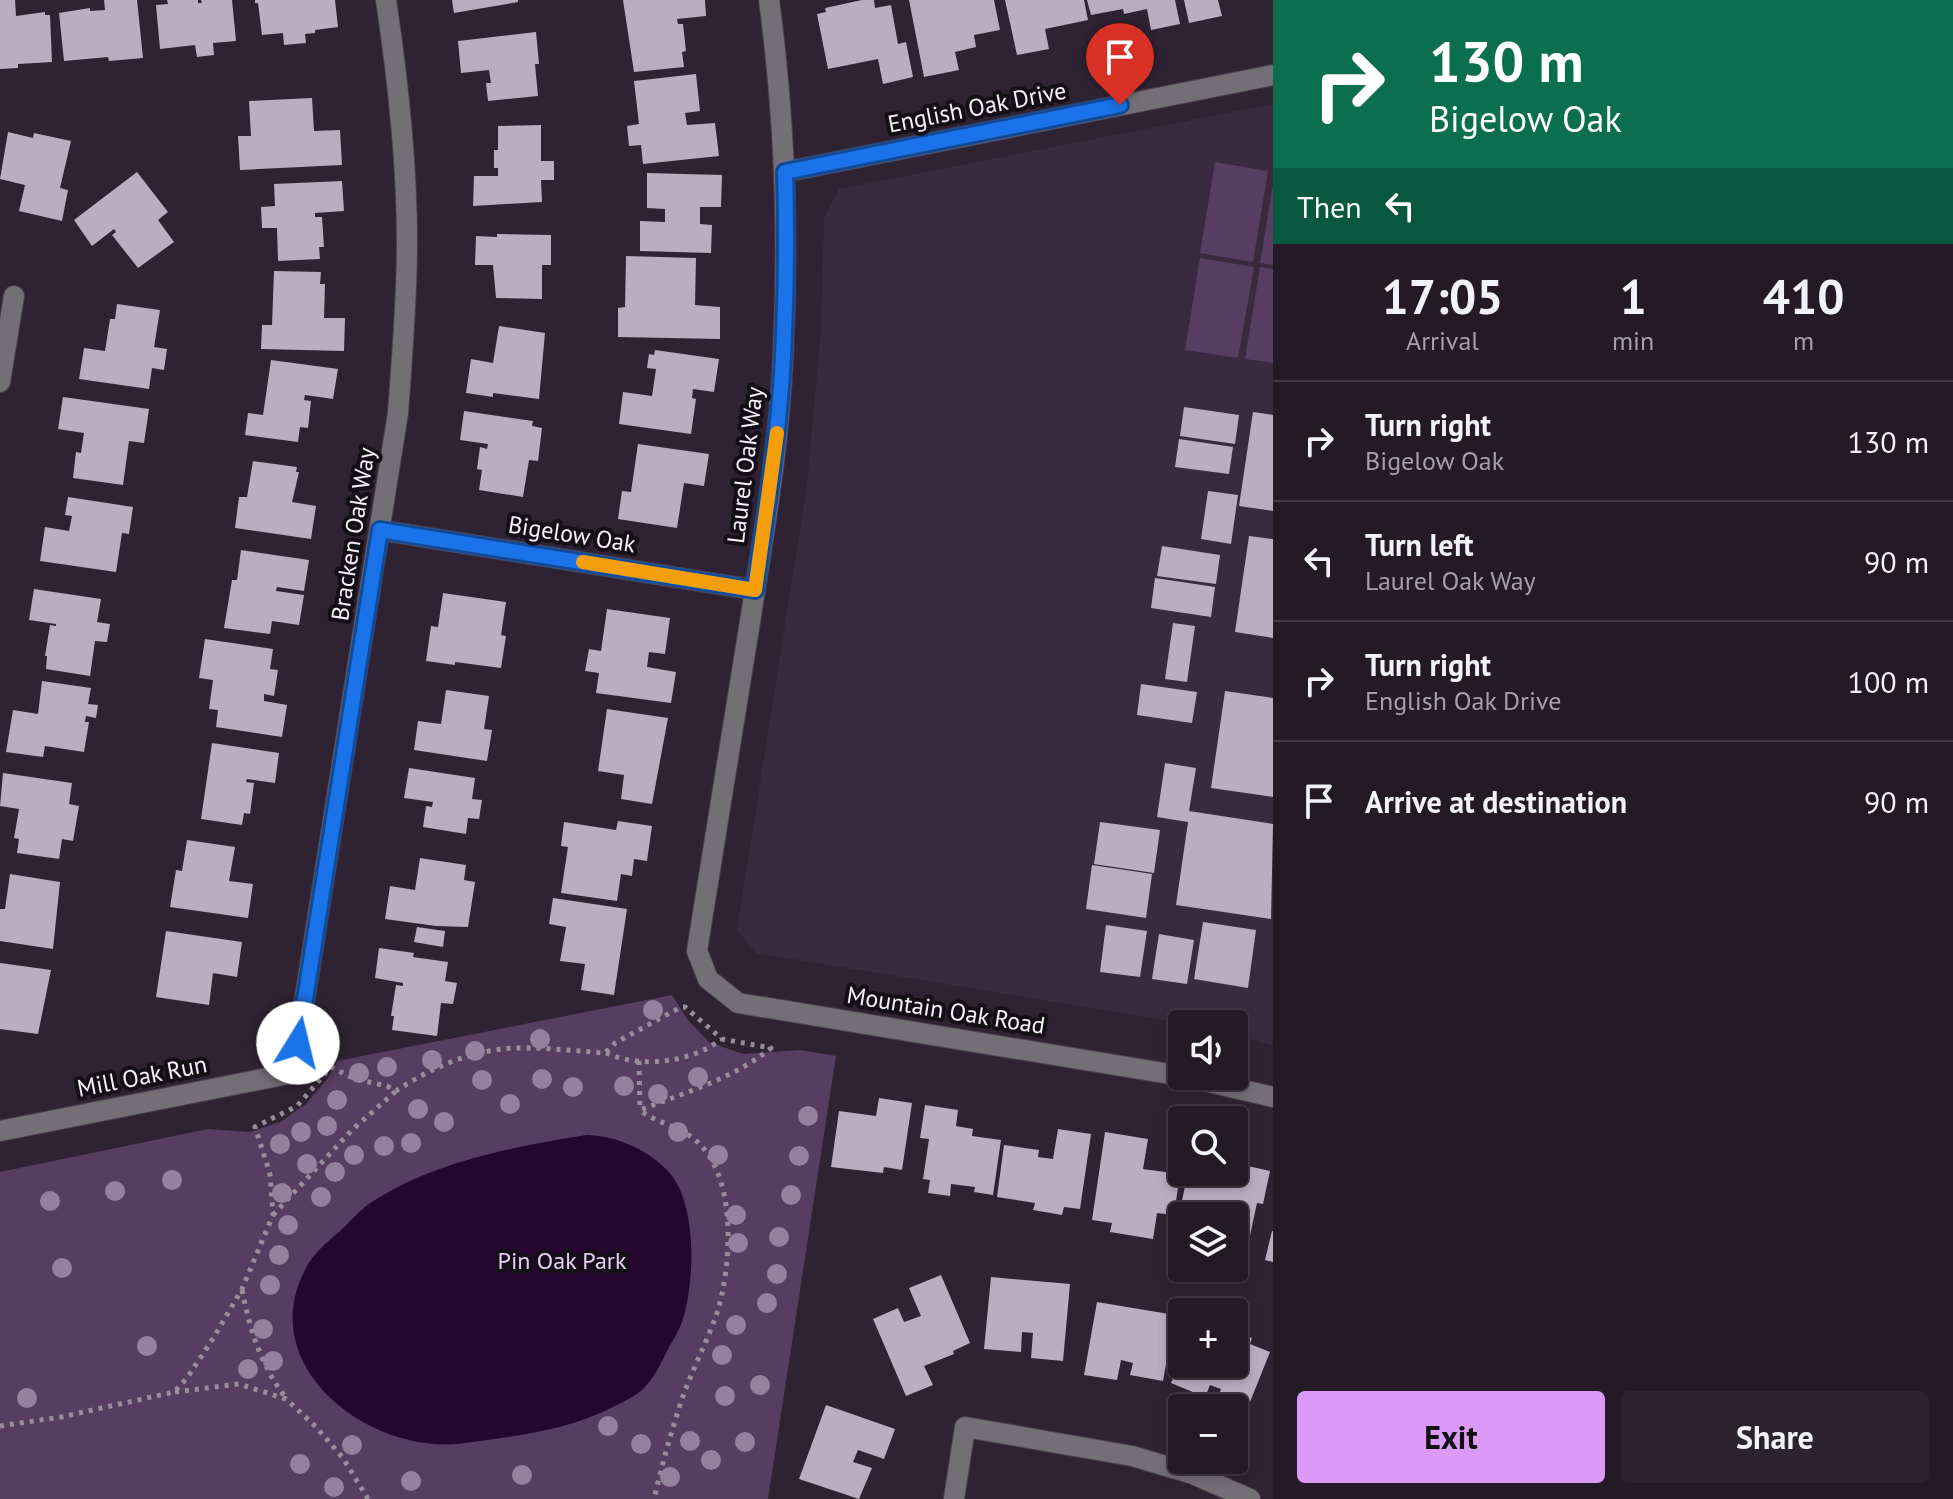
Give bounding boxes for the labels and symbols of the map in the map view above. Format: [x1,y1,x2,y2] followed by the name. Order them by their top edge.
[1086,23,1154,105] pin
[885,74,1069,140] street label: English Oak Drive
[720,385,770,545] street label: Laurel Oak Way
[324,445,382,623] street label: Bracken Oak Way
[506,509,638,559] street label: Bigelow Oak
[845,979,1047,1041] street label: Mountain Oak Road
[256,1001,340,1085] position arrow
[75,1048,209,1104] street label: Mill Oak Run
[497,1245,627,1276] park label: Pin Oak Park

